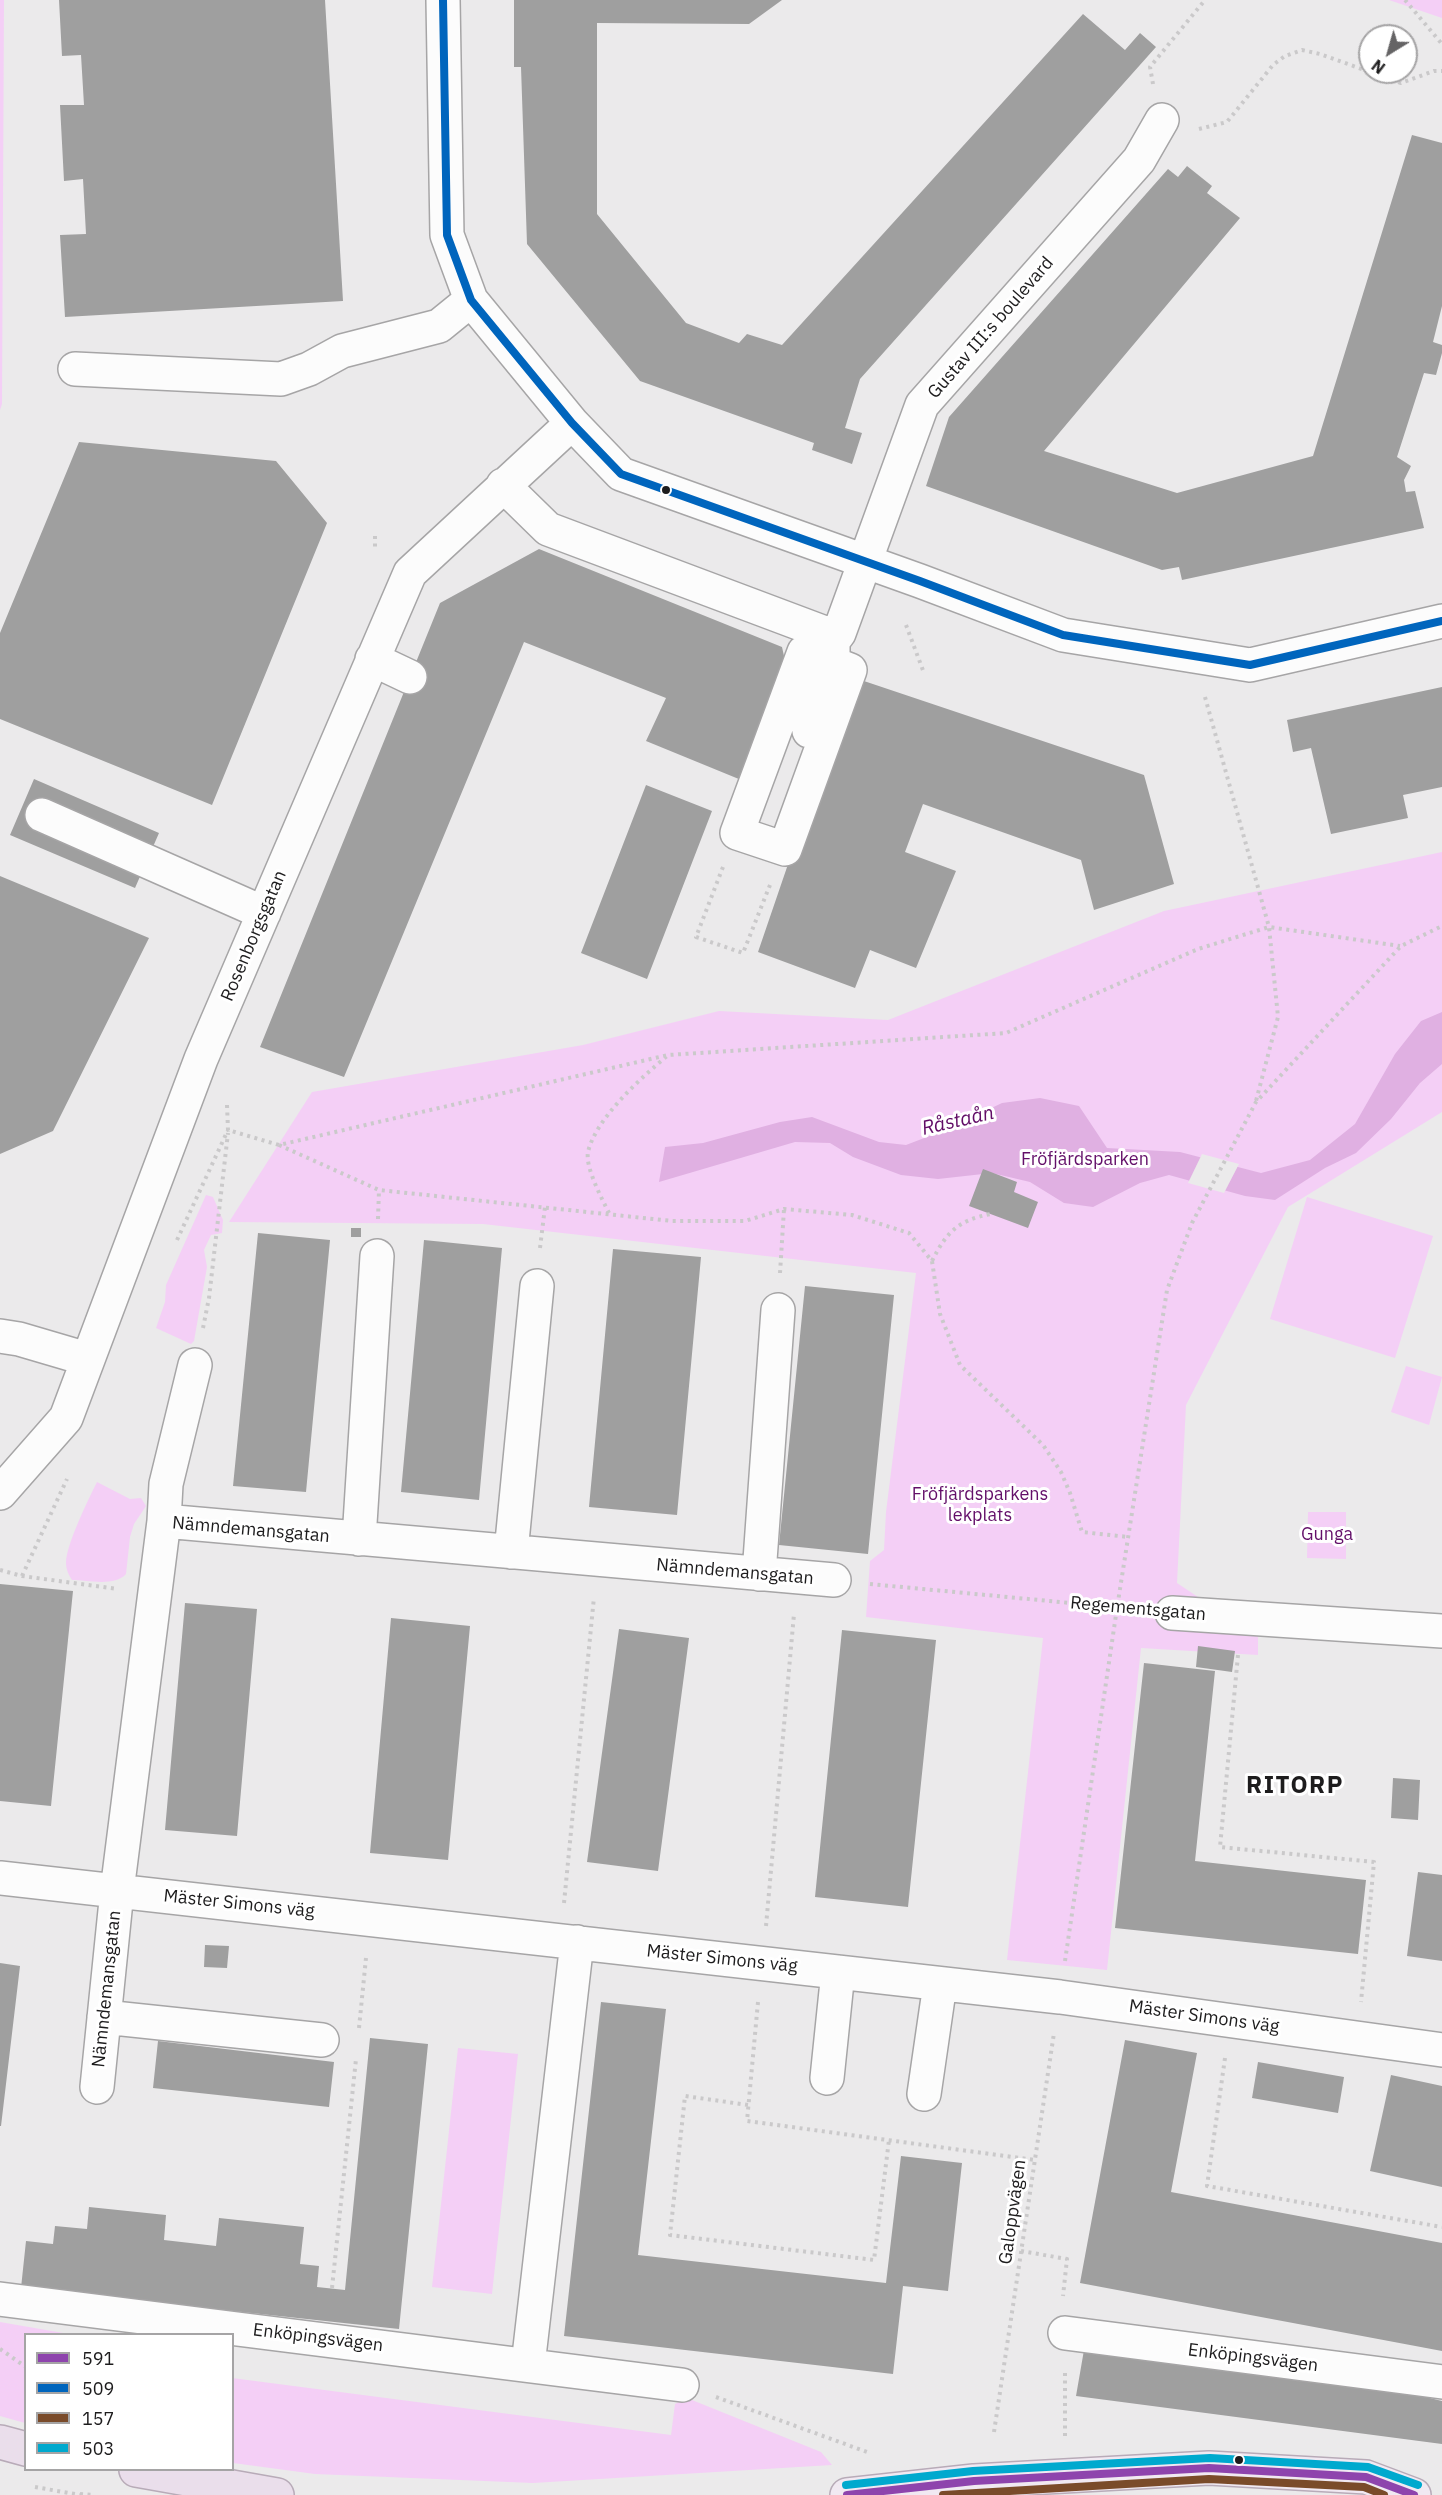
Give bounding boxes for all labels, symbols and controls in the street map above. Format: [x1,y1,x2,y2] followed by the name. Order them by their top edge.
[1358,24,1418,84] north arrow
[1368,55,1389,78] text: N
[924,253,1058,403] street label: Gustav III:s boulevard
[660,484,672,496] unlabelled marker
[217,867,291,1005] street label: Rosenborgsgatan
[919,1101,997,1141] water label: Råstaån
[1021,1149,1149,1171] park label: Fröfjärdsparken
[912,1484,1048,1526] park label: Fröfjärdsparkens lekplats
[171,1512,331,1548] street label: Nämndemansgatan
[1301,1524,1353,1546] park label: Gunga
[655,1554,815,1590] street label: Nämndemansgatan
[1069,1592,1207,1626] street label: Regementsgatan
[1246,1772,1344,1800] district label: RITORP
[162,1885,316,1923] street label: Mäster Simons väg
[88,1909,126,2069] street label: Nämndemansgatan
[645,1940,799,1978] street label: Mäster Simons väg
[1127,1996,1281,2038] street label: Mäster Simons väg
[995,2158,1031,2266] street label: Galoppvägen
[252,2319,384,2357] street label: Enköpingsvägen
[24,2333,234,2471] legend
[1187,2339,1319,2377] street label: Enköpingsvägen
[82,2347,114,2370] text: 591
[82,2377,114,2400] text: 509
[82,2407,114,2430] text: 157
[82,2437,114,2460] text: 503
[1233,2454,1245,2466] unlabelled marker

